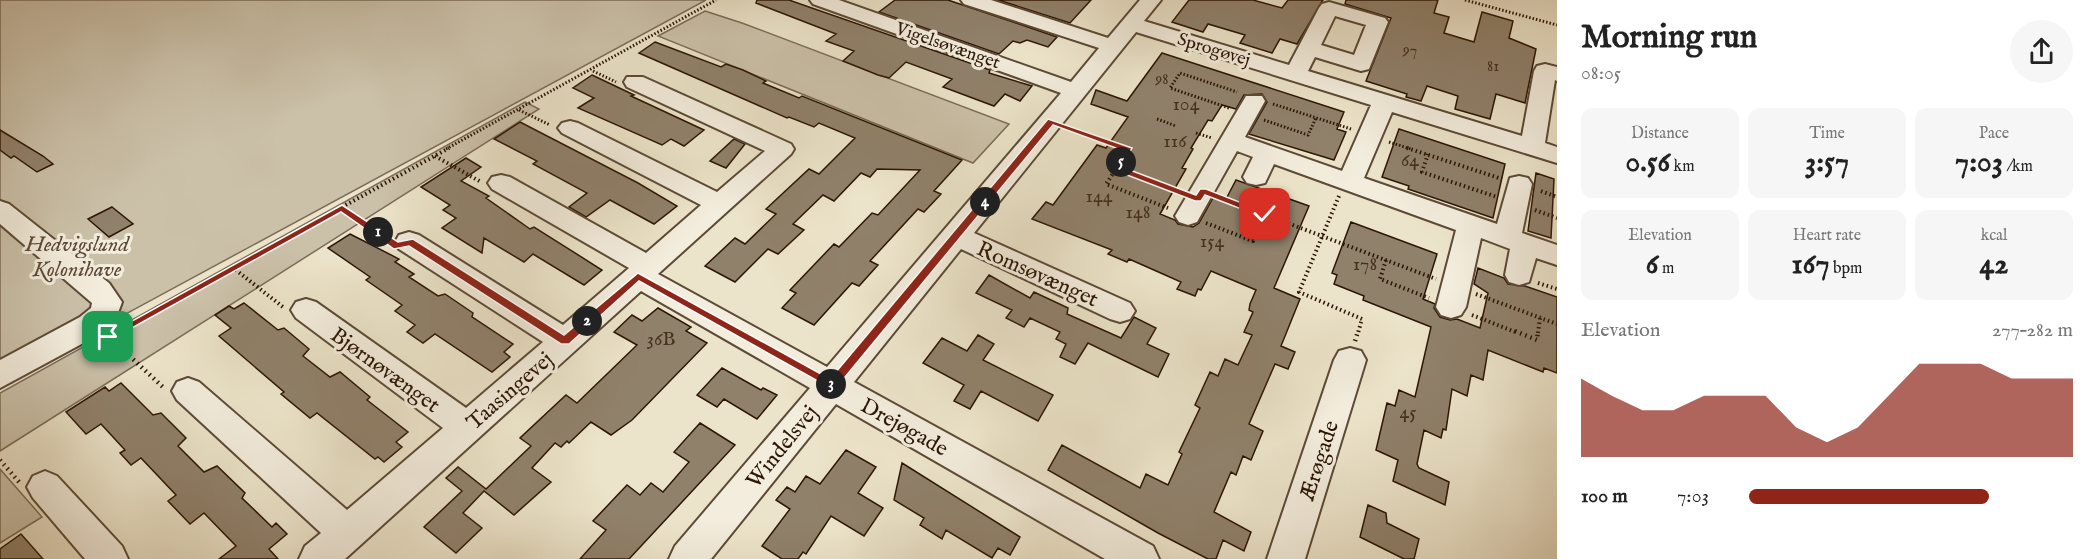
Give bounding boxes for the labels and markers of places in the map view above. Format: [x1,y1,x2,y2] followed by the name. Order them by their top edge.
[1106,147,1136,177] pin: 5
[970,187,1000,217] pin: 4
[1239,188,1290,239] pin
[363,217,393,247] pin: 1
[572,306,602,336] pin: 2
[82,311,133,362] pin
[816,369,846,399] pin: 3

